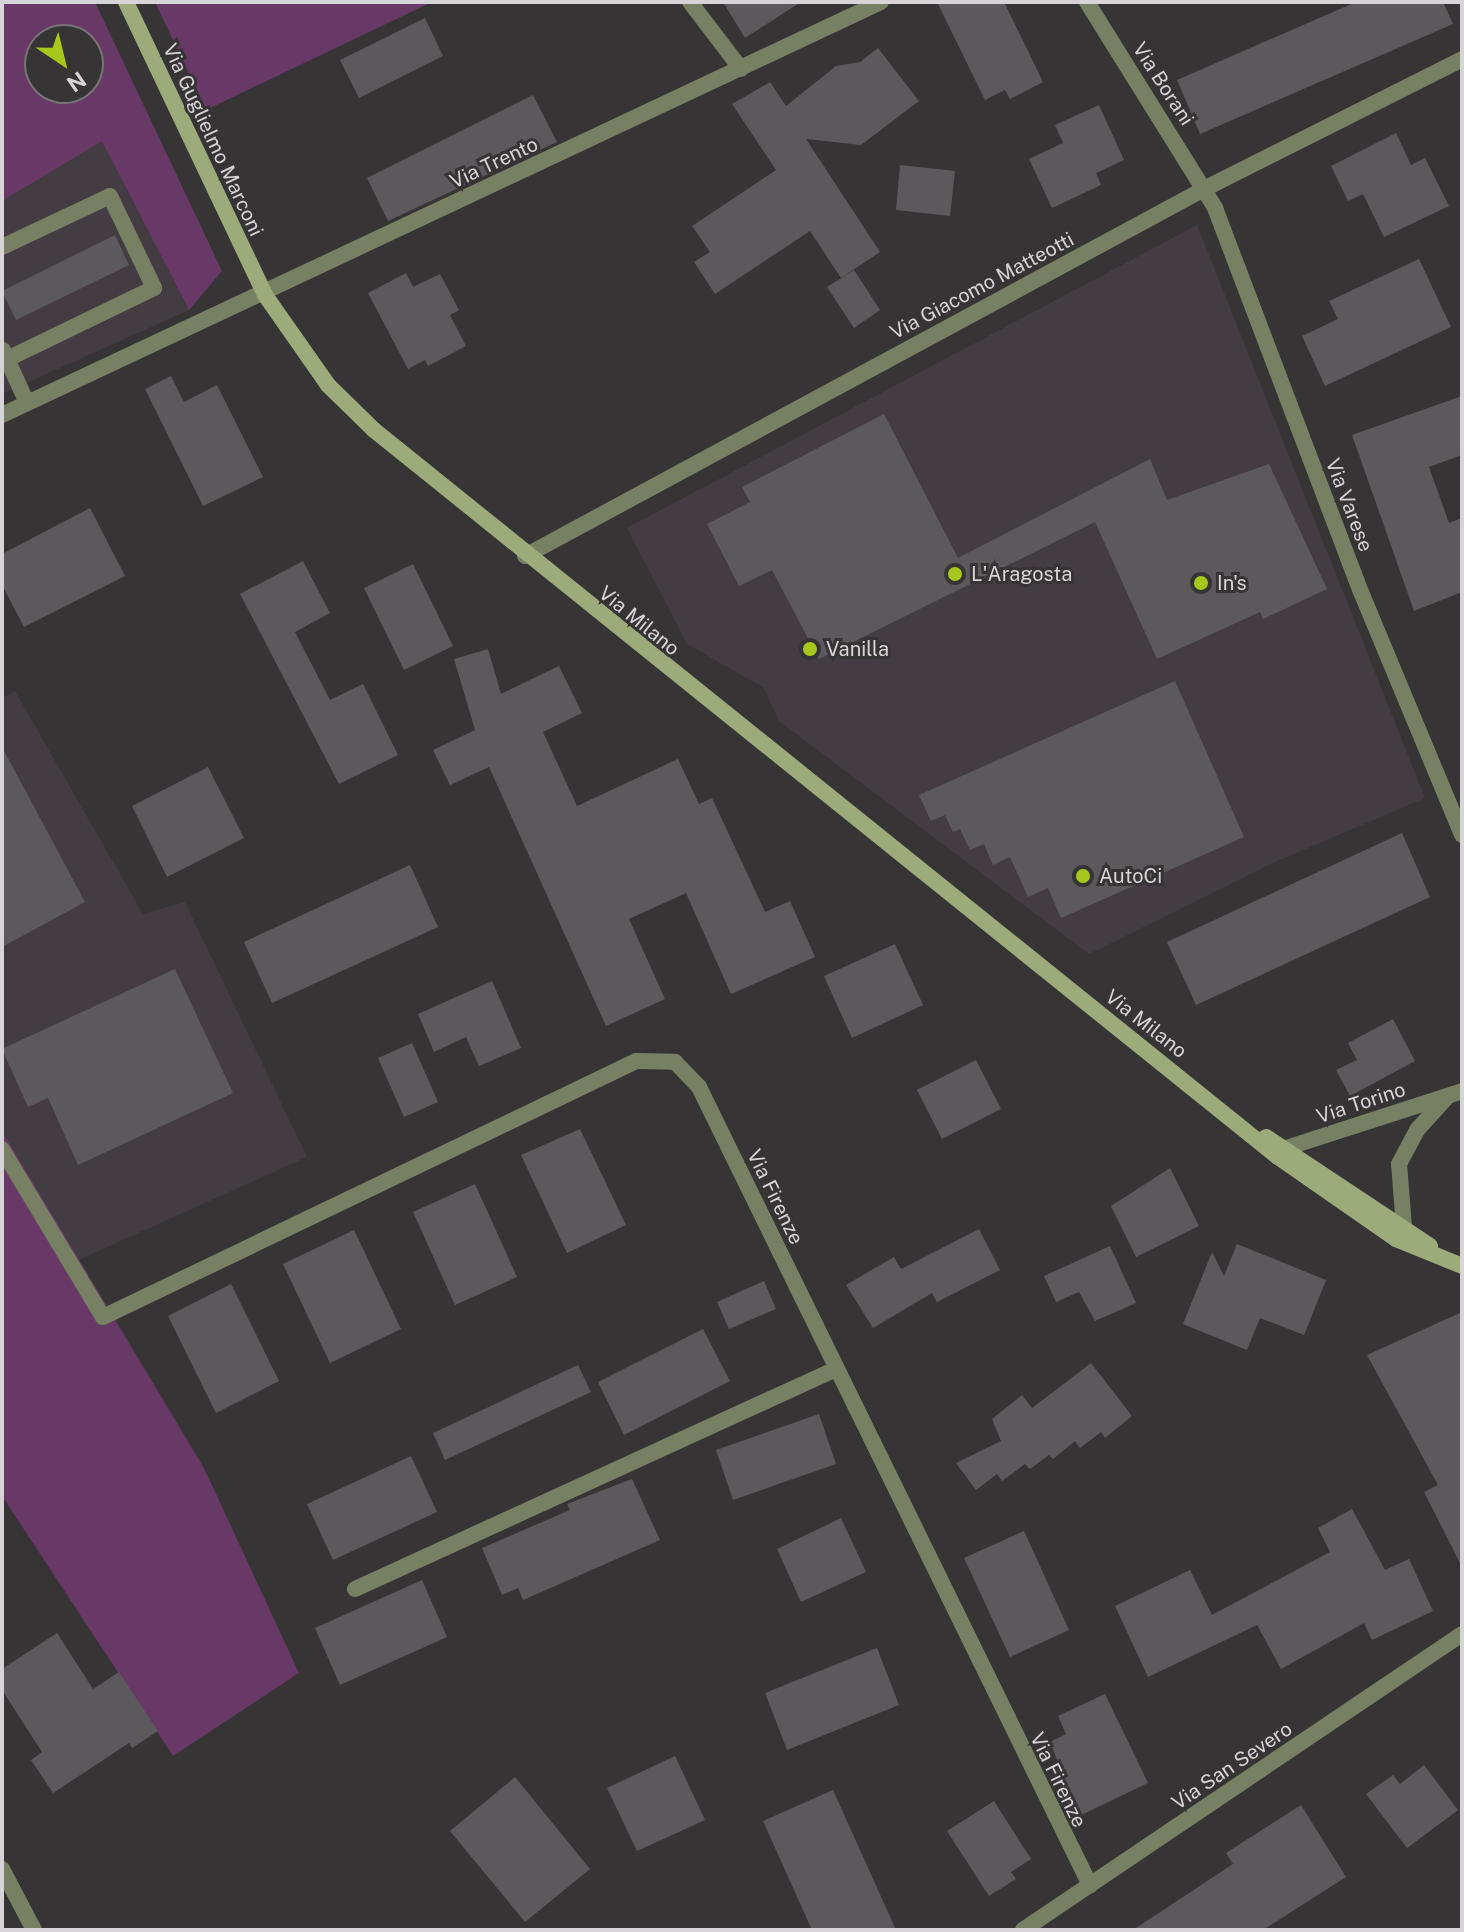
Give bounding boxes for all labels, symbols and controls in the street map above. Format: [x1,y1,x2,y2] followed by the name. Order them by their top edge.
[24,24,104,104] north arrow
[1127,38,1199,130] street label: Via Borani
[158,40,268,240] street label: Via Guglielmo Marconi
[62,66,91,98] text: N
[446,132,542,194] street label: Via Trento
[886,227,1078,345] street label: Via Giacomo Matteotti
[1320,455,1378,555] street label: Via Varese
[971,562,1072,586] place label: L'Aragosta
[946,565,964,583] marker: L'Aragosta
[1217,571,1247,595] place label: In's
[1192,574,1210,592] marker: In's
[594,581,684,661] street label: Via Milano
[826,637,889,661] place label: Vanilla
[801,640,819,658] marker: Vanilla
[1099,864,1162,888] place label: AutoCi
[1074,867,1092,885] marker: AutoCi
[1100,985,1192,1063] street label: Via Milano
[1314,1077,1408,1129] street label: Via Torino
[742,1146,808,1248] street label: Via Firenze
[1167,1717,1297,1815] street label: Via San Severo
[1025,1729,1091,1831] street label: Via Firenze

